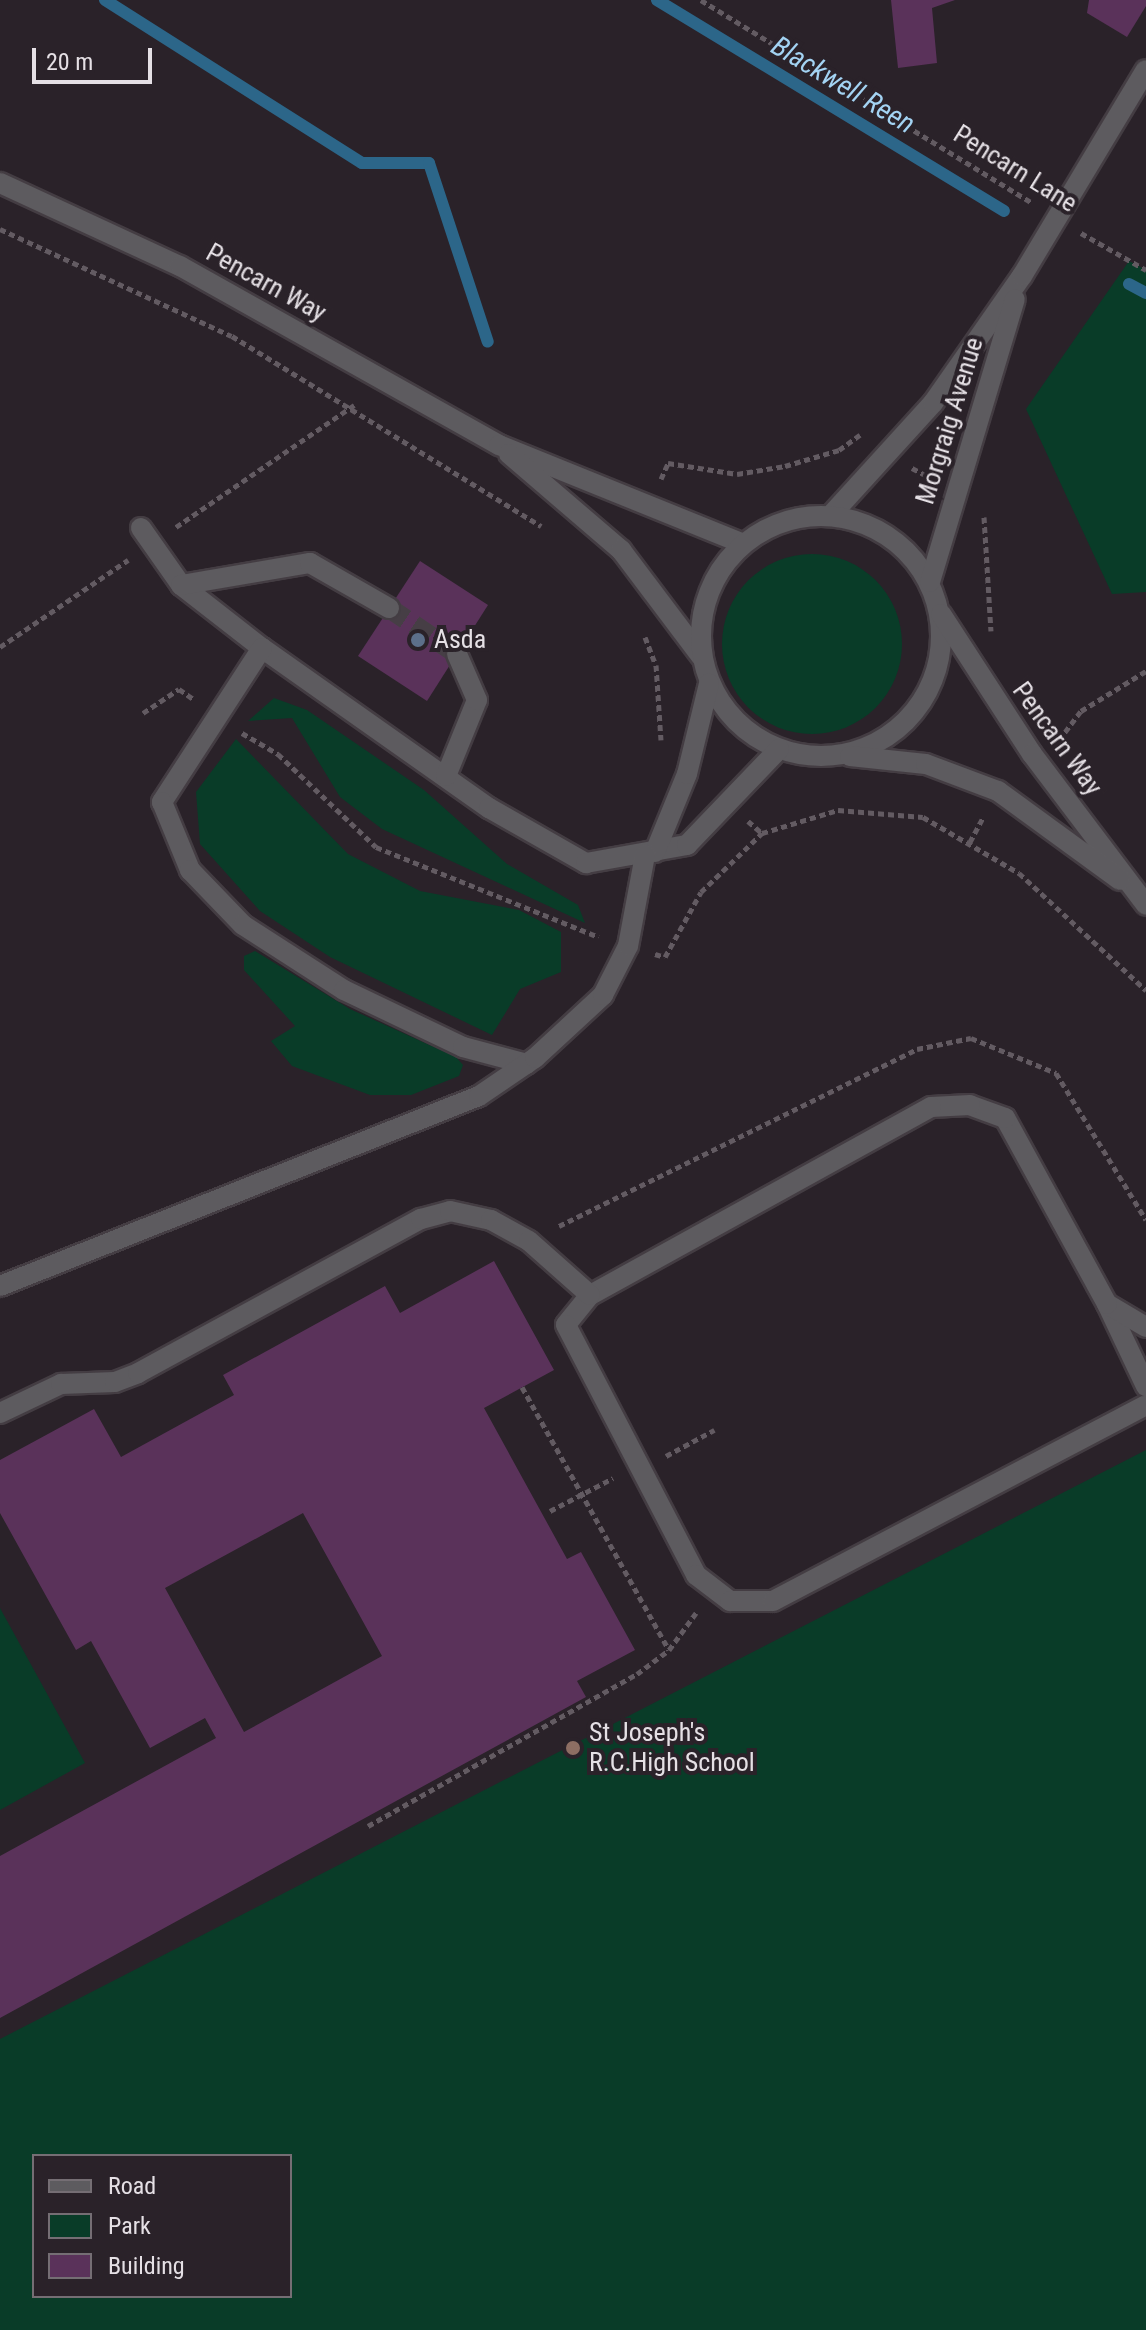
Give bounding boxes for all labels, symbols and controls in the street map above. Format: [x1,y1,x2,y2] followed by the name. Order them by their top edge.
[765,29,921,141] water label: Blackwell Reen
[36,32,156,82] scale bar
[46,48,93,76] text: 20 m
[948,119,1082,219] street label: Pencarn Lane
[201,237,331,329] street label: Pencarn Way
[910,334,990,508] street label: Morgraig Avenue
[434,624,486,656] place label: Asda
[409,631,427,649] marker: Asda
[1005,676,1109,802] street label: Pencarn Way
[589,1717,755,1778] place label: St Joseph's R.C.High School
[564,1739,582,1757] marker: St Joseph's R.C.High School
[32,2154,292,2298] legend
[108,2172,156,2200] text: Road
[108,2212,151,2240] text: Park
[108,2252,185,2280] text: Building

